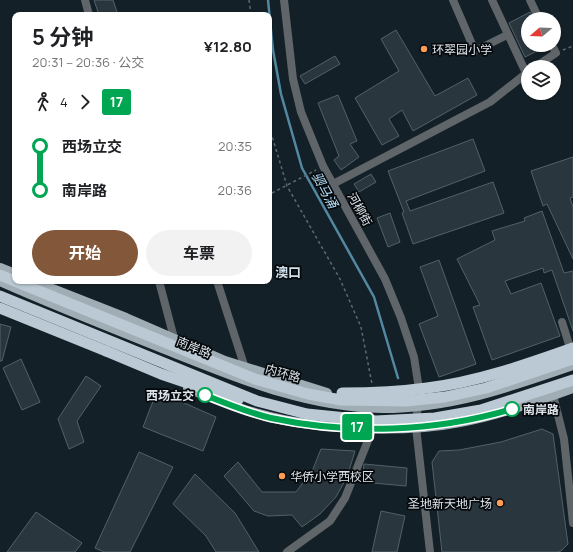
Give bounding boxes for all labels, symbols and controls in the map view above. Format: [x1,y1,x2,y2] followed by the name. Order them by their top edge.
[521,12,561,52] north arrow
[521,12,561,100] map controls
[32,22,93,52] text: 5 分钟
[204,36,252,57] text: ¥12.80
[432,41,492,58] place label: 环翠园小学
[419,44,429,54] marker: 环翠园小学
[32,53,144,71] text: 20:31 – 20:36 · 公交
[521,60,561,100] button: layers
[32,91,54,113] icon: walk
[74,91,96,113] icon: forward
[110,92,123,111] text: 17
[60,93,68,111] text: 4
[62,136,122,157] text: 西场立交
[218,137,252,155] text: 20:35
[308,169,343,213] water label: 驷马涌
[62,180,107,201] text: 南岸路
[218,181,252,199] text: 20:36
[344,189,376,229] street label: 河柳街
[32,230,138,276] button: 开始
[146,230,252,276] button: 车票
[275,263,301,281] district label: 澳口
[174,332,214,362] street label: 南岸路
[263,360,303,386] street label: 内环路
[146,387,194,404] place label: 西场立交
[197,387,213,403] marker: 西场立交
[504,401,520,417] marker: 南岸路
[523,401,559,418] place label: 南岸路
[339,414,375,440] line badge: 17
[350,417,364,436] text: 17
[290,468,374,485] place label: 华侨小学西校区
[277,471,287,481] marker: 华侨小学西校区
[408,495,492,512] place label: 圣地新天地广场
[495,498,505,508] marker: 圣地新天地广场

